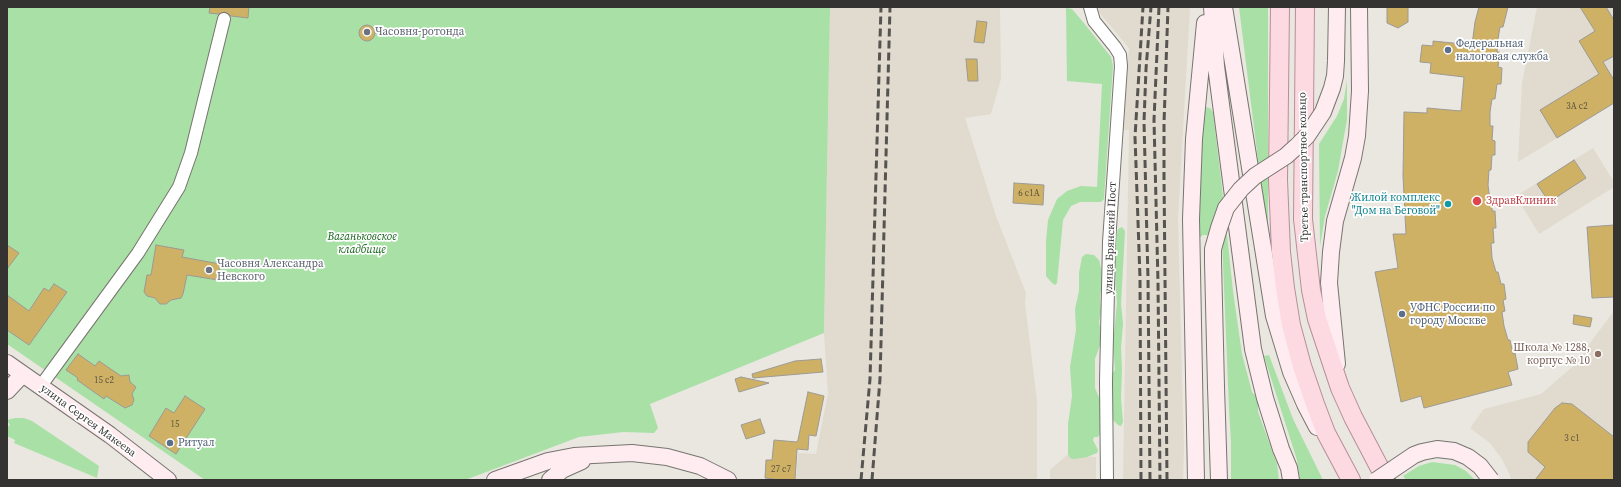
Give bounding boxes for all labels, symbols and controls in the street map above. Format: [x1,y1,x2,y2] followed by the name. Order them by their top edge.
[375,25,464,39] place label: Часовня-ротонда
[362,27,372,37] marker: Часовня-ротонда
[1456,37,1548,63] place label: Федеральная налоговая служба
[1443,45,1453,55] marker: Федеральная налоговая служба
[1296,92,1312,242] street label: Третье транспортное кольцо
[1566,102,1588,112] house number: 3А с2
[1102,181,1120,295] street label: улица Брянский Пост
[1018,189,1040,199] house number: 6 с1А
[1351,191,1440,217] place label: Жилой комплекс "Дом на Беговой"
[1486,194,1556,208] place label: ЗдравКлиник
[1471,195,1483,207] marker: ЗдравКлиник
[1443,199,1453,209] marker: Жилой комплекс "Дом на Беговой"
[327,230,397,256] park label: Ваганьковское кладбище
[217,257,323,283] place label: Часовня Александра Невского
[204,265,214,275] marker: Часовня Александра Невского
[1410,301,1495,327] place label: УФНС России по городу Москве
[1397,309,1407,319] marker: УФНС России по городу Москве
[1513,341,1590,367] place label: Школа № 1288, корпус № 10
[1593,349,1603,359] marker: Школа № 1288, корпус № 10
[94,376,114,386] house number: 15 с2
[38,382,138,460] street label: улица Сергея Макеева
[171,420,179,430] house number: 15
[1564,434,1580,444] house number: 3 с1
[178,436,215,450] place label: Ритуал
[165,438,175,448] marker: Ритуал
[771,465,791,475] house number: 27 с7

